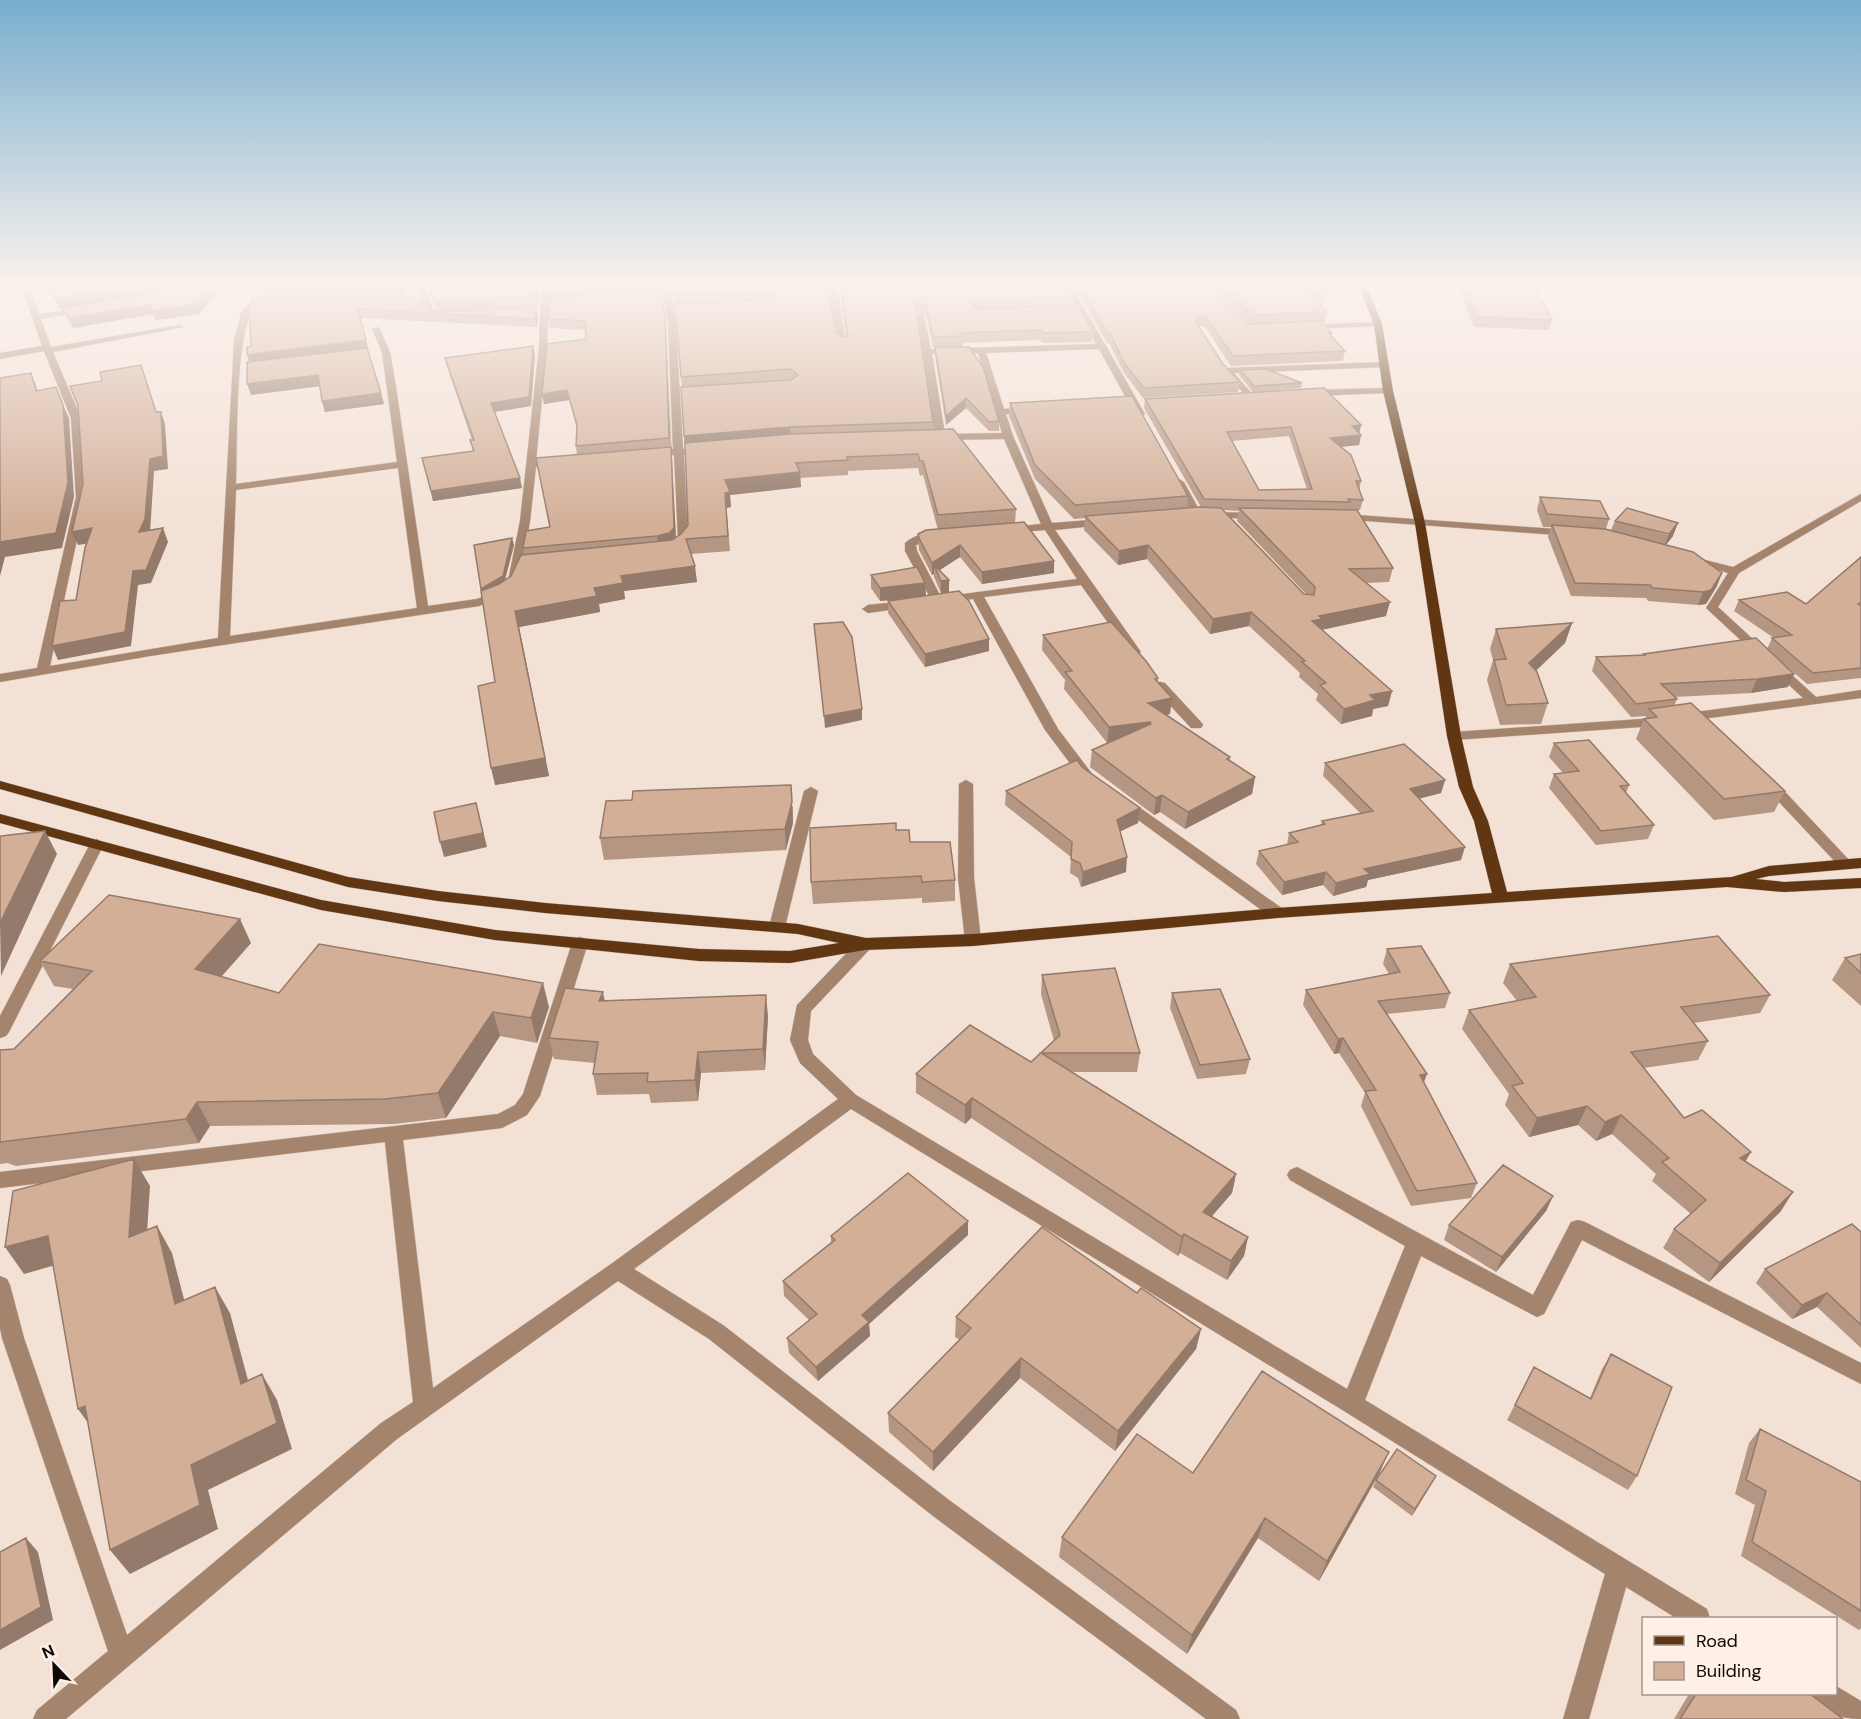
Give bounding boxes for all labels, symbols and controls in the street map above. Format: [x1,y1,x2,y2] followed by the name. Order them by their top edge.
[1642,1617,1837,1695] legend
[1696,1629,1738,1653] text: Road
[24,1635,84,1695] north arrow
[39,1640,58,1664] text: N
[1696,1659,1761,1683] text: Building

